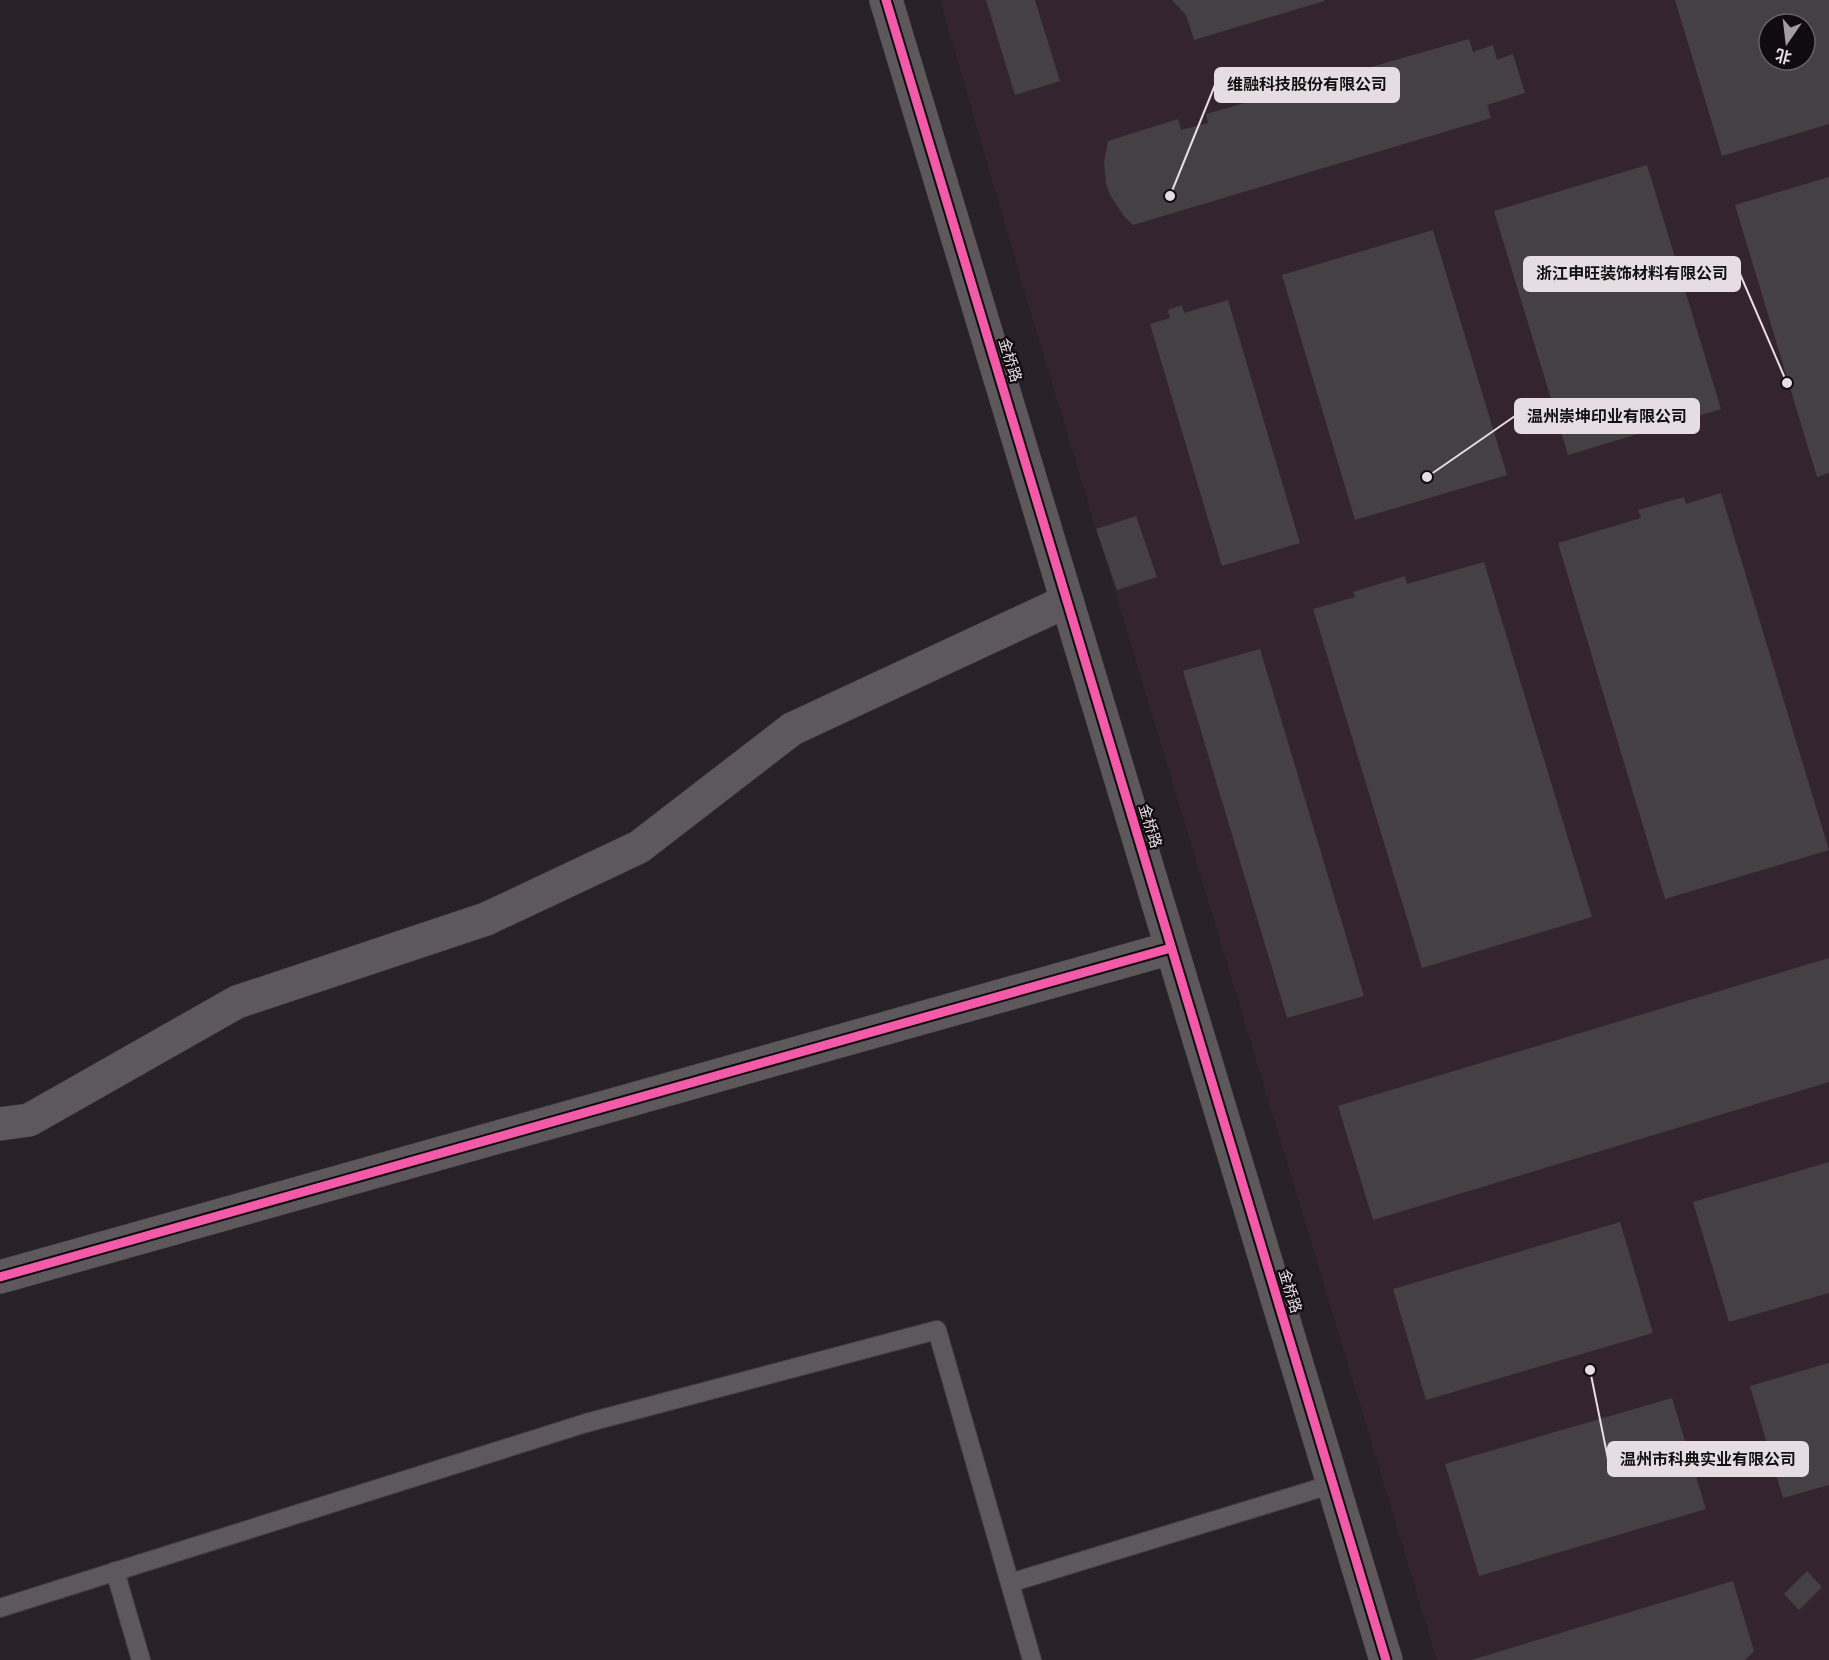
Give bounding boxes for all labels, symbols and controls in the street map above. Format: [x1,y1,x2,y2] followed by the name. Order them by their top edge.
[1757,12,1817,72] north arrow
[1773,45,1794,67] text: 北
[1215,68,1399,102] callout: 维融科技股份有限公司
[1227,75,1387,94] text: 维融科技股份有限公司
[1524,257,1740,291] callout: 浙江申旺装饰材料有限公司
[1536,264,1728,283] text: 浙江申旺装饰材料有限公司
[995,336,1025,384] street label: 金桥路
[1515,399,1699,433] callout: 温州崇坤印业有限公司
[1527,407,1687,426] text: 温州崇坤印业有限公司
[1135,802,1165,850] street label: 金桥路
[1275,1267,1305,1315] street label: 金桥路
[1608,1442,1808,1476] callout: 温州市科典实业有限公司
[1620,1450,1796,1469] text: 温州市科典实业有限公司

